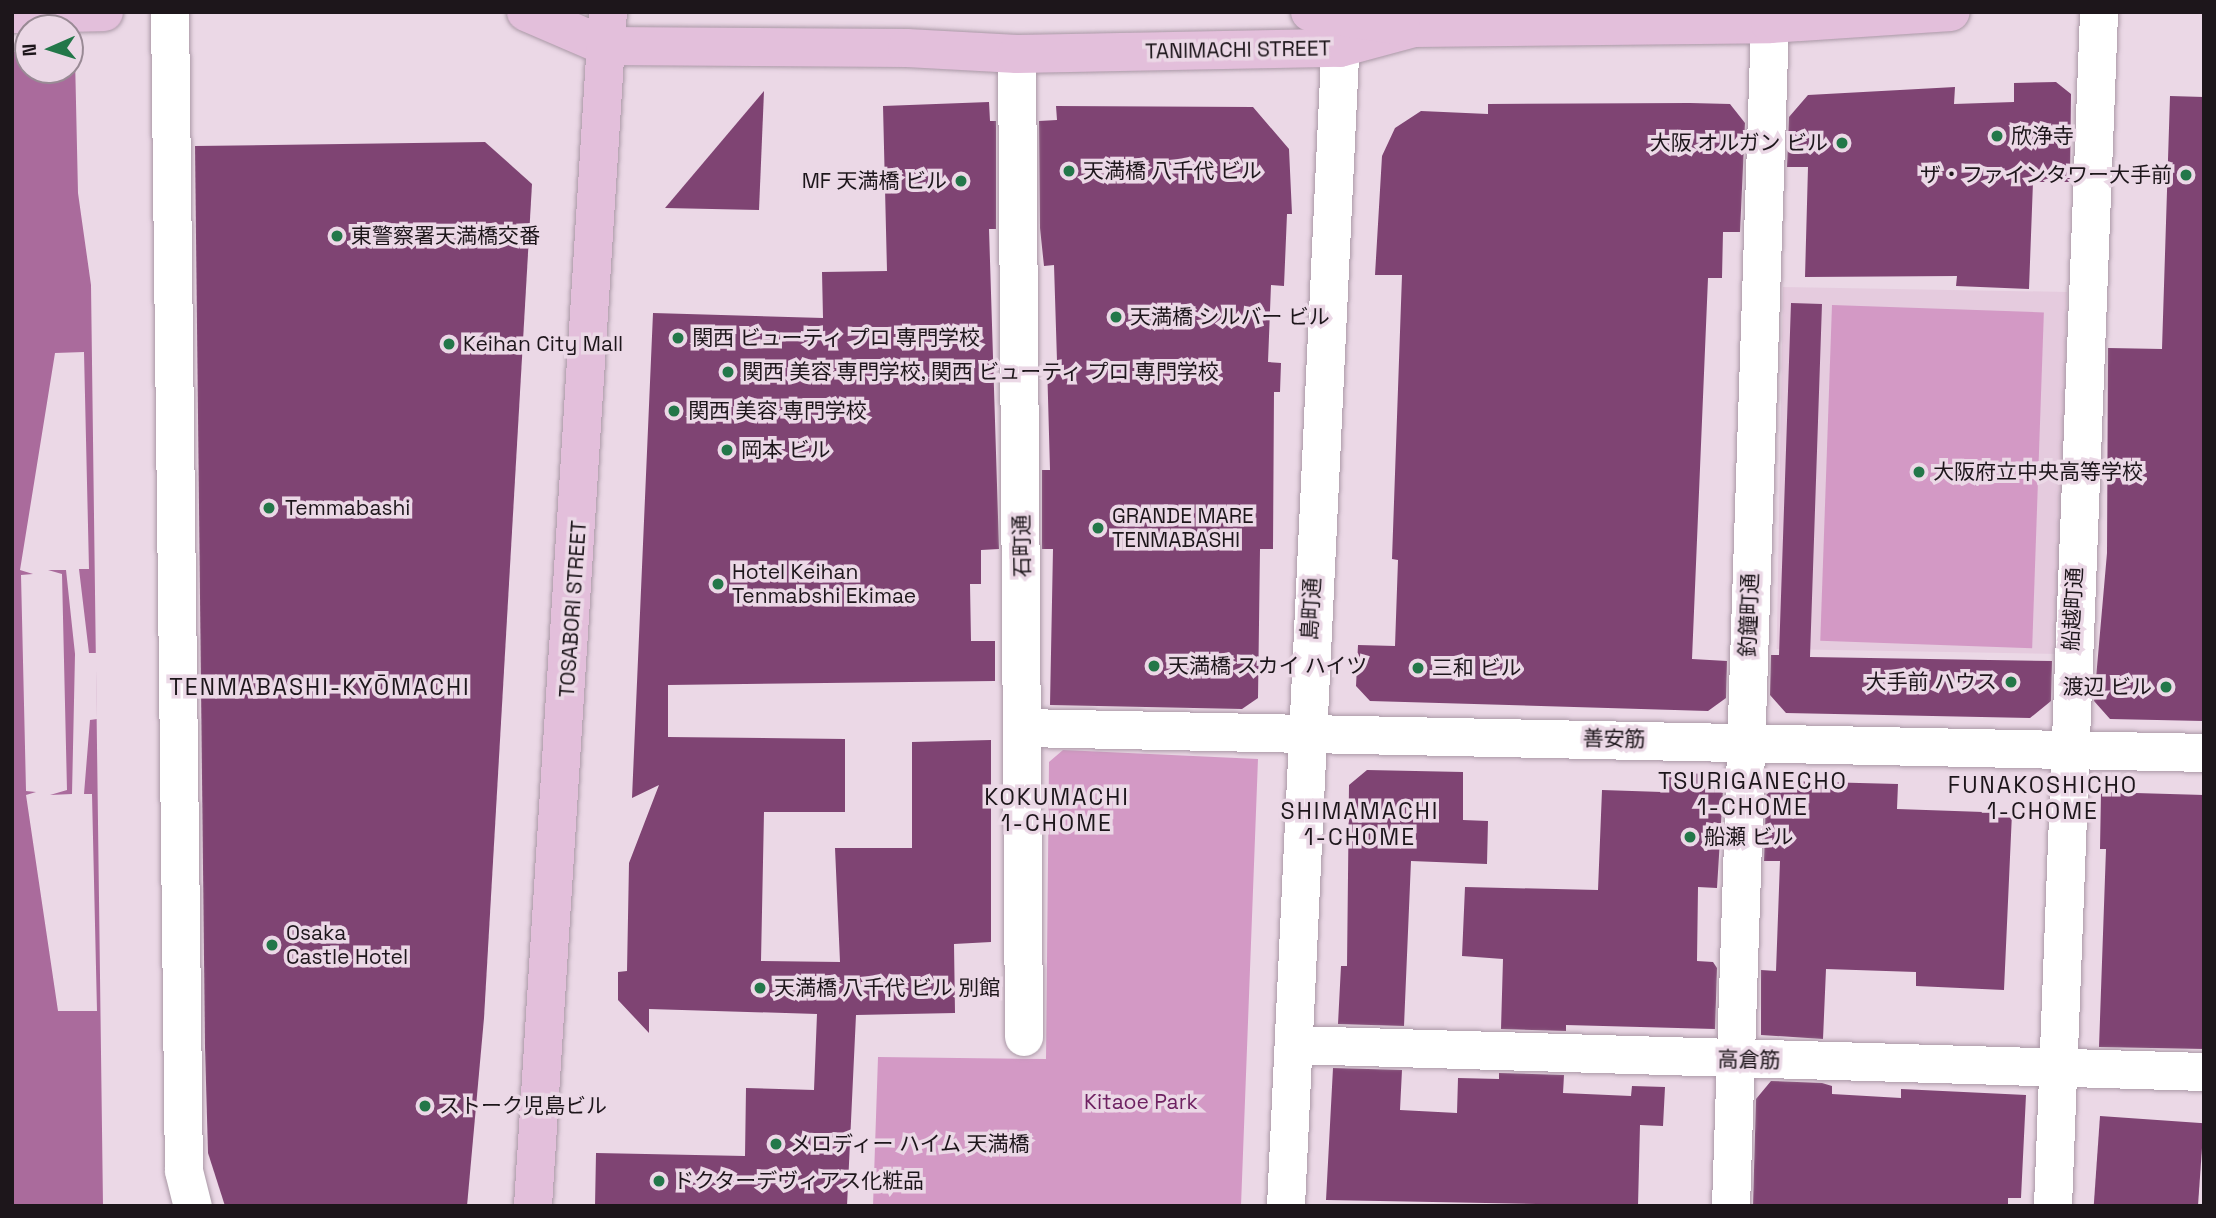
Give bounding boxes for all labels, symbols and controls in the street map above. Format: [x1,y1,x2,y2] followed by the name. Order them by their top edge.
[14,14,84,84] north arrow
[1145,36,1331,64] street label: TANIMACHI STREET
[17,43,42,57] text: N
[2011,123,2074,149] place label: 欣浄寺
[1989,128,2005,144] marker: 欣浄寺
[1649,130,1828,156] place label: 大阪 オルガン ビル
[1834,135,1850,151] marker: 大阪 オルガン ビル
[1083,158,1262,184] place label: 天満橋 八千代 ビル
[1920,162,2172,188] place label: ザ・ファインタワー大手前
[1061,163,1077,179] marker: 天満橋 八千代 ビル
[2178,167,2194,183] marker: ザ・ファインタワー大手前
[802,168,947,194] place label: MF 天満橋 ビル
[953,173,969,189] marker: MF 天満橋 ビル
[351,223,540,249] place label: 東警察署天満橋交番
[329,228,345,244] marker: 東警察署天満橋交番
[1130,304,1330,330] place label: 天満橋 シルバー ビル
[1108,309,1124,325] marker: 天満橋 シルバー ビル
[692,325,981,351] place label: 関西 ビューティ プロ 専門学校
[670,330,686,346] marker: 関西 ビューティ プロ 専門学校
[463,331,623,357] place label: Keihan City Mall
[441,336,457,352] marker: Keihan City Mall
[742,359,1221,385] place label: 関西 美容 専門学校, 関西 ビューティ プロ 専門学校
[720,364,736,380] marker: 関西 美容 専門学校, 関西 ビューティ プロ 専門学校
[688,398,867,424] place label: 関西 美容 専門学校
[666,403,682,419] marker: 関西 美容 専門学校
[741,437,830,463] place label: 岡本 ビル
[719,442,735,458] marker: 岡本 ビル
[1933,459,2143,485] place label: 大阪府立中央高等学校
[1911,464,1927,480] marker: 大阪府立中央高等学校
[285,495,410,521] place label: Temmabashi
[259,498,279,518] marker: Temmabashi
[1112,503,1254,553] place label: GRANDE MARE TENMABASHI
[1009,514,1035,578] street label: 石町通
[554,520,592,698] street label: TOSABORI STREET
[1090,520,1106,536] marker: GRANDE MARE TENMABASHI
[732,559,916,609] place label: Hotel Keihan Tenmabshi Ekimae
[2058,566,2088,652] street label: 船越町通
[1735,573,1763,657] street label: 釣鐘町通
[710,576,726,592] marker: Hotel Keihan Tenmabshi Ekimae
[1297,577,1325,641] street label: 島町通
[1168,653,1368,679] place label: 天満橋 スカイ ハイツ
[1432,655,1521,681] place label: 三和 ビル
[1146,658,1162,674] marker: 天満橋 スカイ ハイツ
[1410,660,1426,676] marker: 三和 ビル
[1866,669,1997,695] place label: 大手前 ハウス
[172,673,468,701] district label: TENMABASHI-KYŌMACHI
[2003,674,2019,690] marker: 大手前 ハウス
[2063,674,2152,700] place label: 渡辺 ビル
[2158,679,2174,695] marker: 渡辺 ビル
[1582,726,1646,752] street label: 善安筋
[1660,767,1846,821] district label: TSURIGANECHO 1-CHOME
[1949,771,2137,825] district label: FUNAKOSHICHO 1-CHOME
[985,783,1129,837] district label: KOKUMACHI 1-CHOME
[1282,797,1438,851] district label: SHIMAMACHI 1-CHOME
[1704,824,1793,850] place label: 船瀬 ビル
[1682,829,1698,845] marker: 船瀬 ビル
[286,920,408,970] place label: Osaka Castle Hotel
[264,937,280,953] marker: Osaka Castle Hotel
[774,975,1000,1001] place label: 天満橋 八千代 ビル 別館
[752,980,768,996] marker: 天満橋 八千代 ビル 別館
[1717,1047,1781,1073] street label: 高倉筋
[1084,1089,1198,1115] park label: Kitaoe Park
[439,1093,607,1119] place label: ストーク児島ビル
[417,1098,433,1114] marker: ストーク児島ビル
[790,1131,1032,1157] place label: メロディー ハイム 天満橋
[768,1136,784,1152] marker: メロディー ハイム 天満橋
[673,1168,925,1194] place label: ドクターデヴィアス化粧品
[651,1173,667,1189] marker: ドクターデヴィアス化粧品

